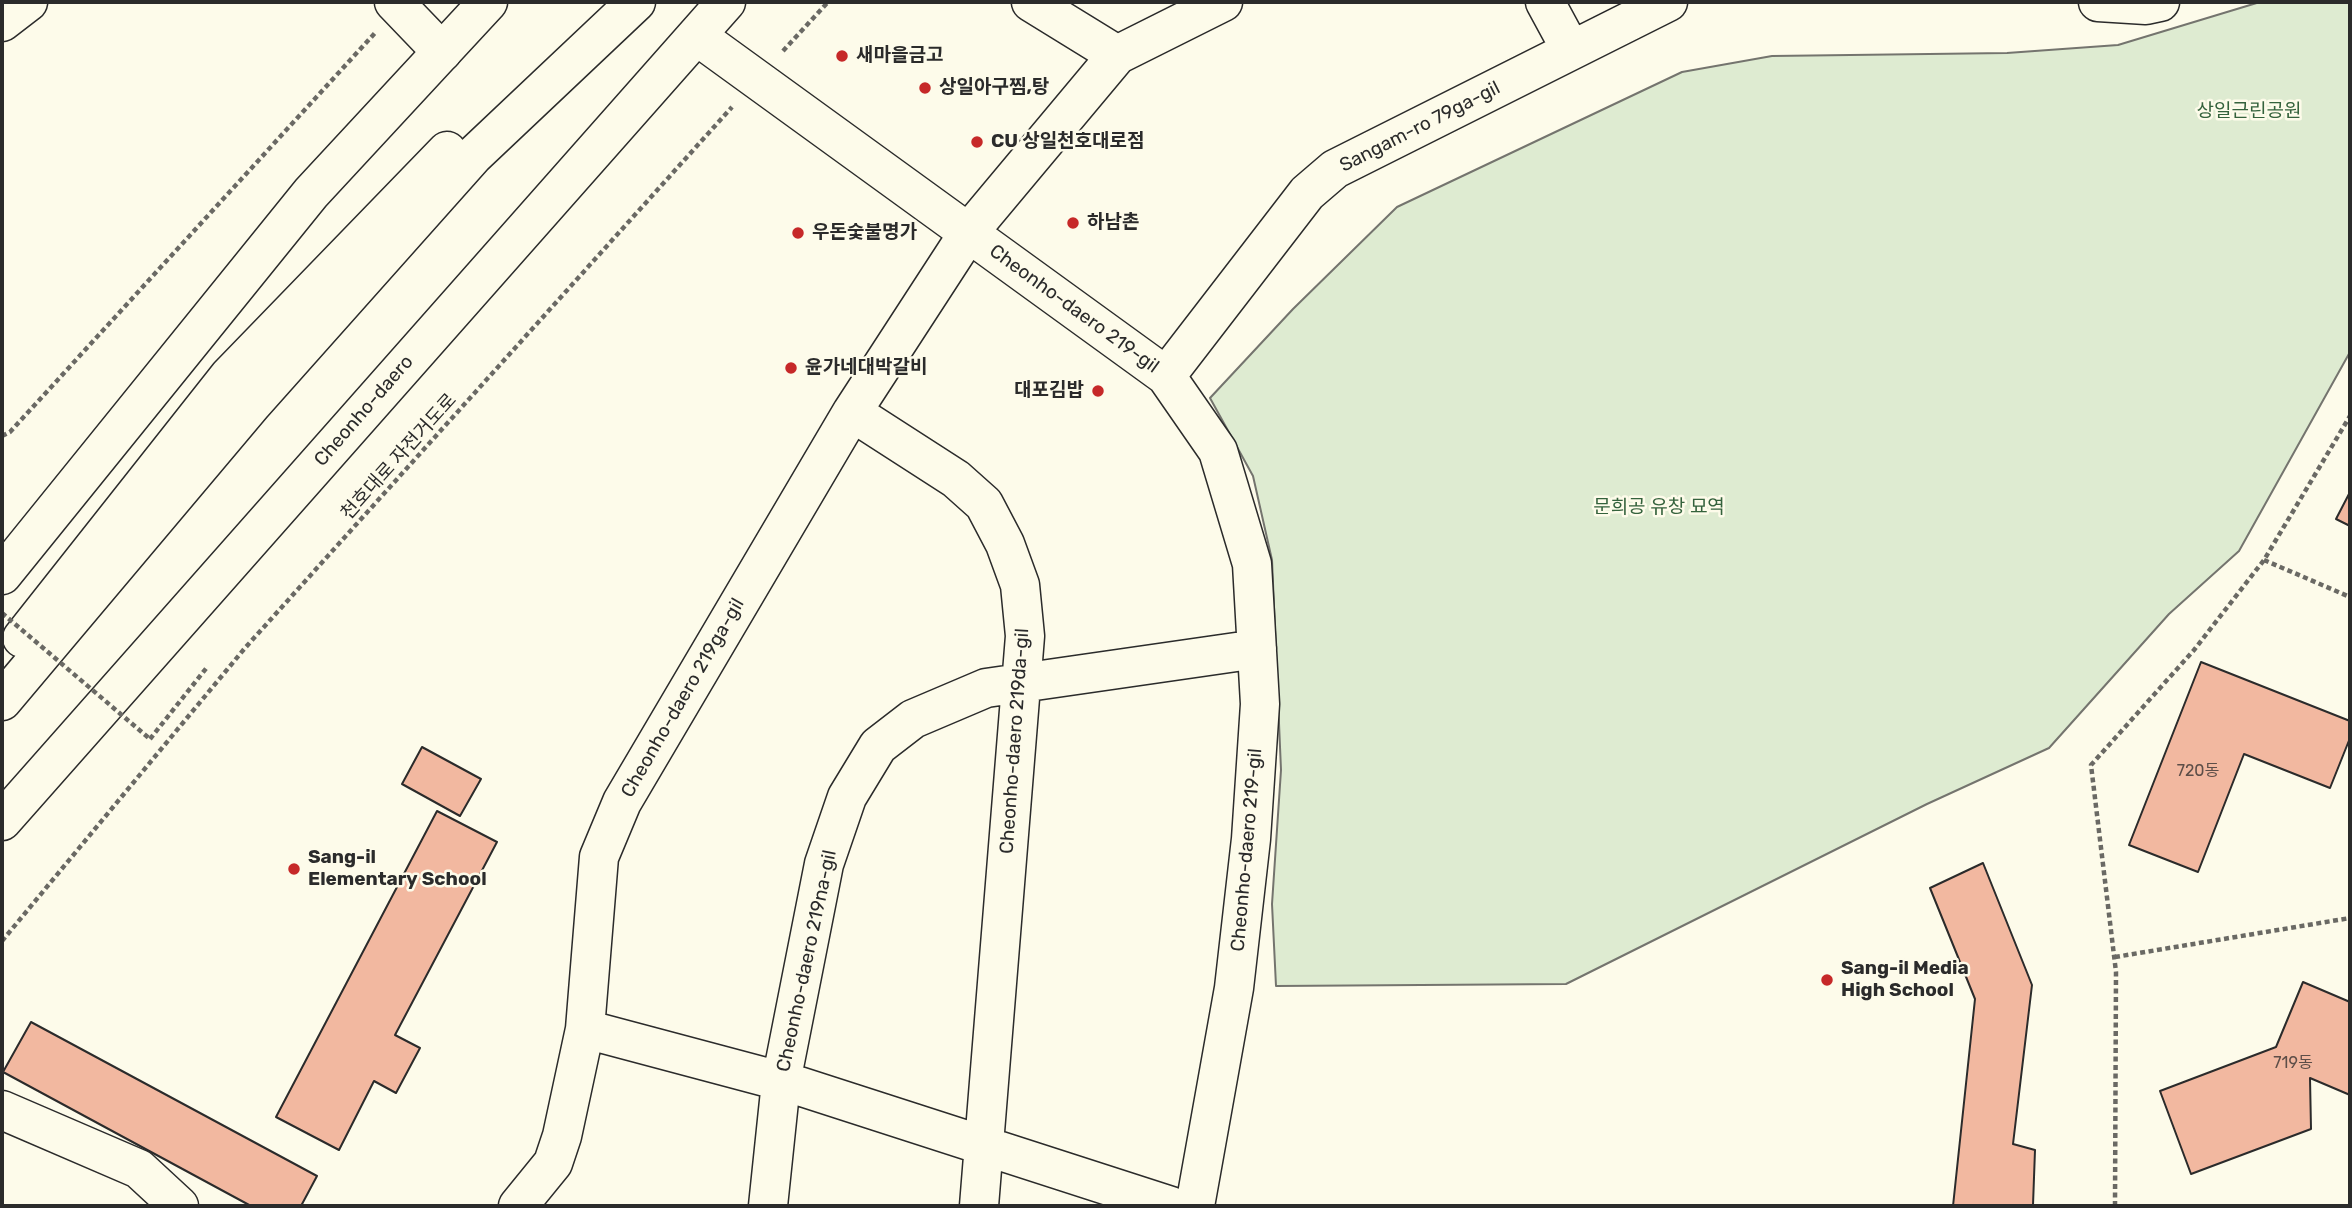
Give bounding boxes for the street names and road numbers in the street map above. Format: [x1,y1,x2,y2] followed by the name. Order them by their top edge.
[1336,77,1504,177] street label: Sangam-ro 79ga-gil
[985,240,1163,378] street label: Cheonho-daero 219-gil
[310,351,418,471] street label: Cheonho-daero
[336,389,462,525] street label: 천호대로 자전거도로
[617,594,749,802] street label: Cheonho-daero 219ga-gil
[996,627,1034,855] street label: Cheonho-daero 219da-gil
[1227,747,1267,953] street label: Cheonho-daero 219-gil
[772,848,842,1074] street label: Cheonho-daero 219na-gil

